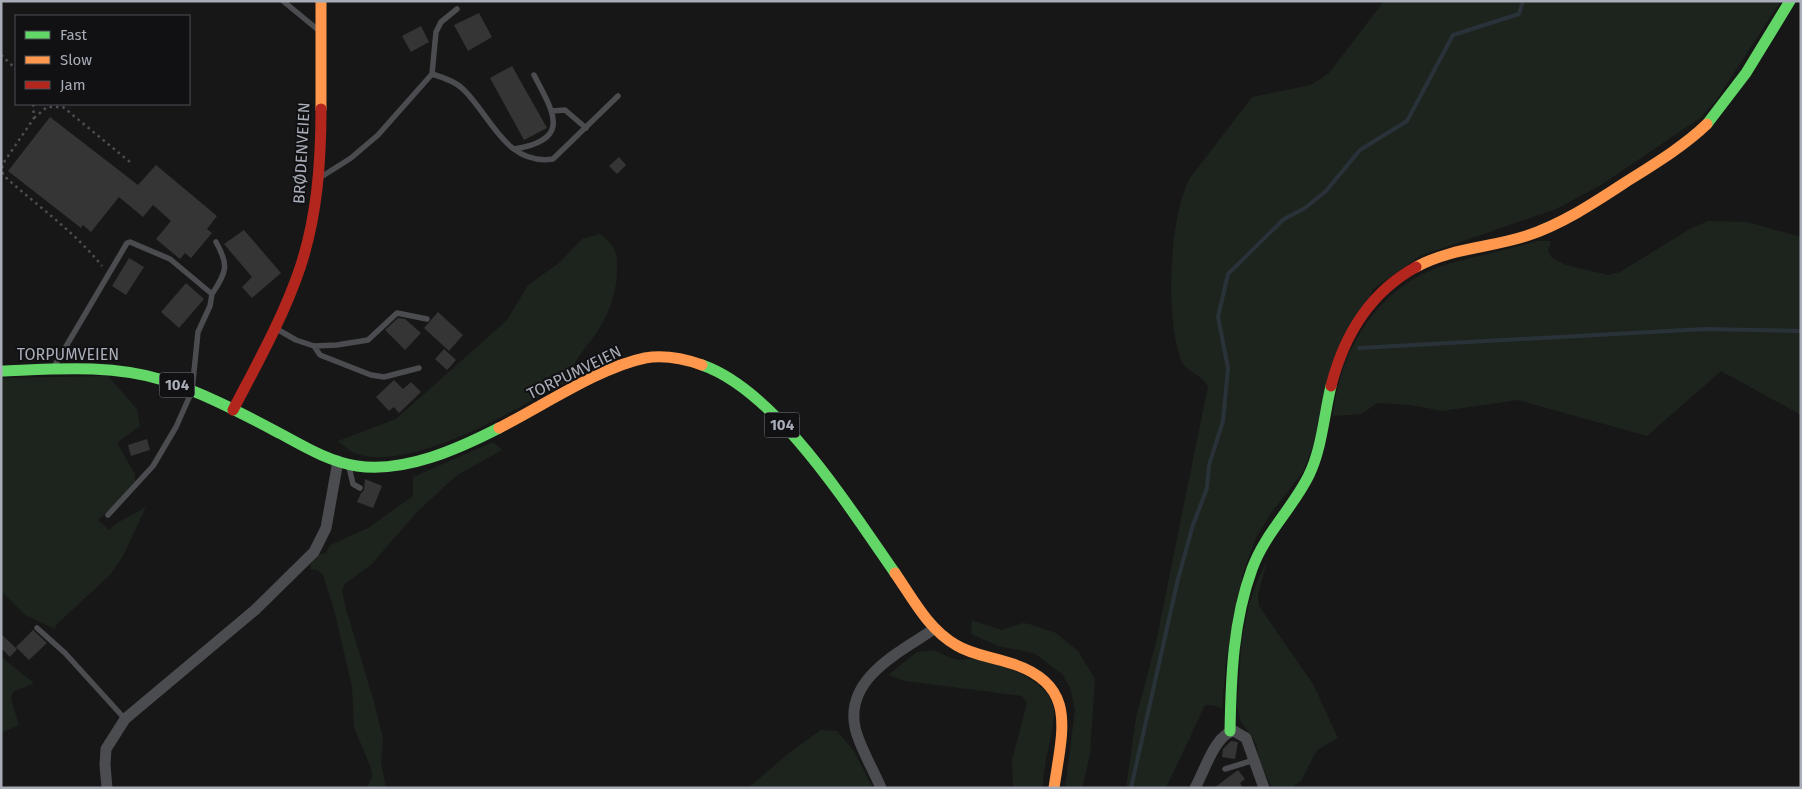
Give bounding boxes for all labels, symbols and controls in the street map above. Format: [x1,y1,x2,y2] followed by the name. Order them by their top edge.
[15,15,190,105] legend
[60,26,87,44] text: Fast
[60,51,92,69] text: Slow
[60,76,86,94] text: Jam
[289,102,314,204] street label: BRØDENVEIEN
[524,341,624,403] street label: TORPUMVEIEN
[17,345,119,364] street label: TORPUMVEIEN
[160,372,194,398] road number: 104
[764,412,800,438] road number: 104

